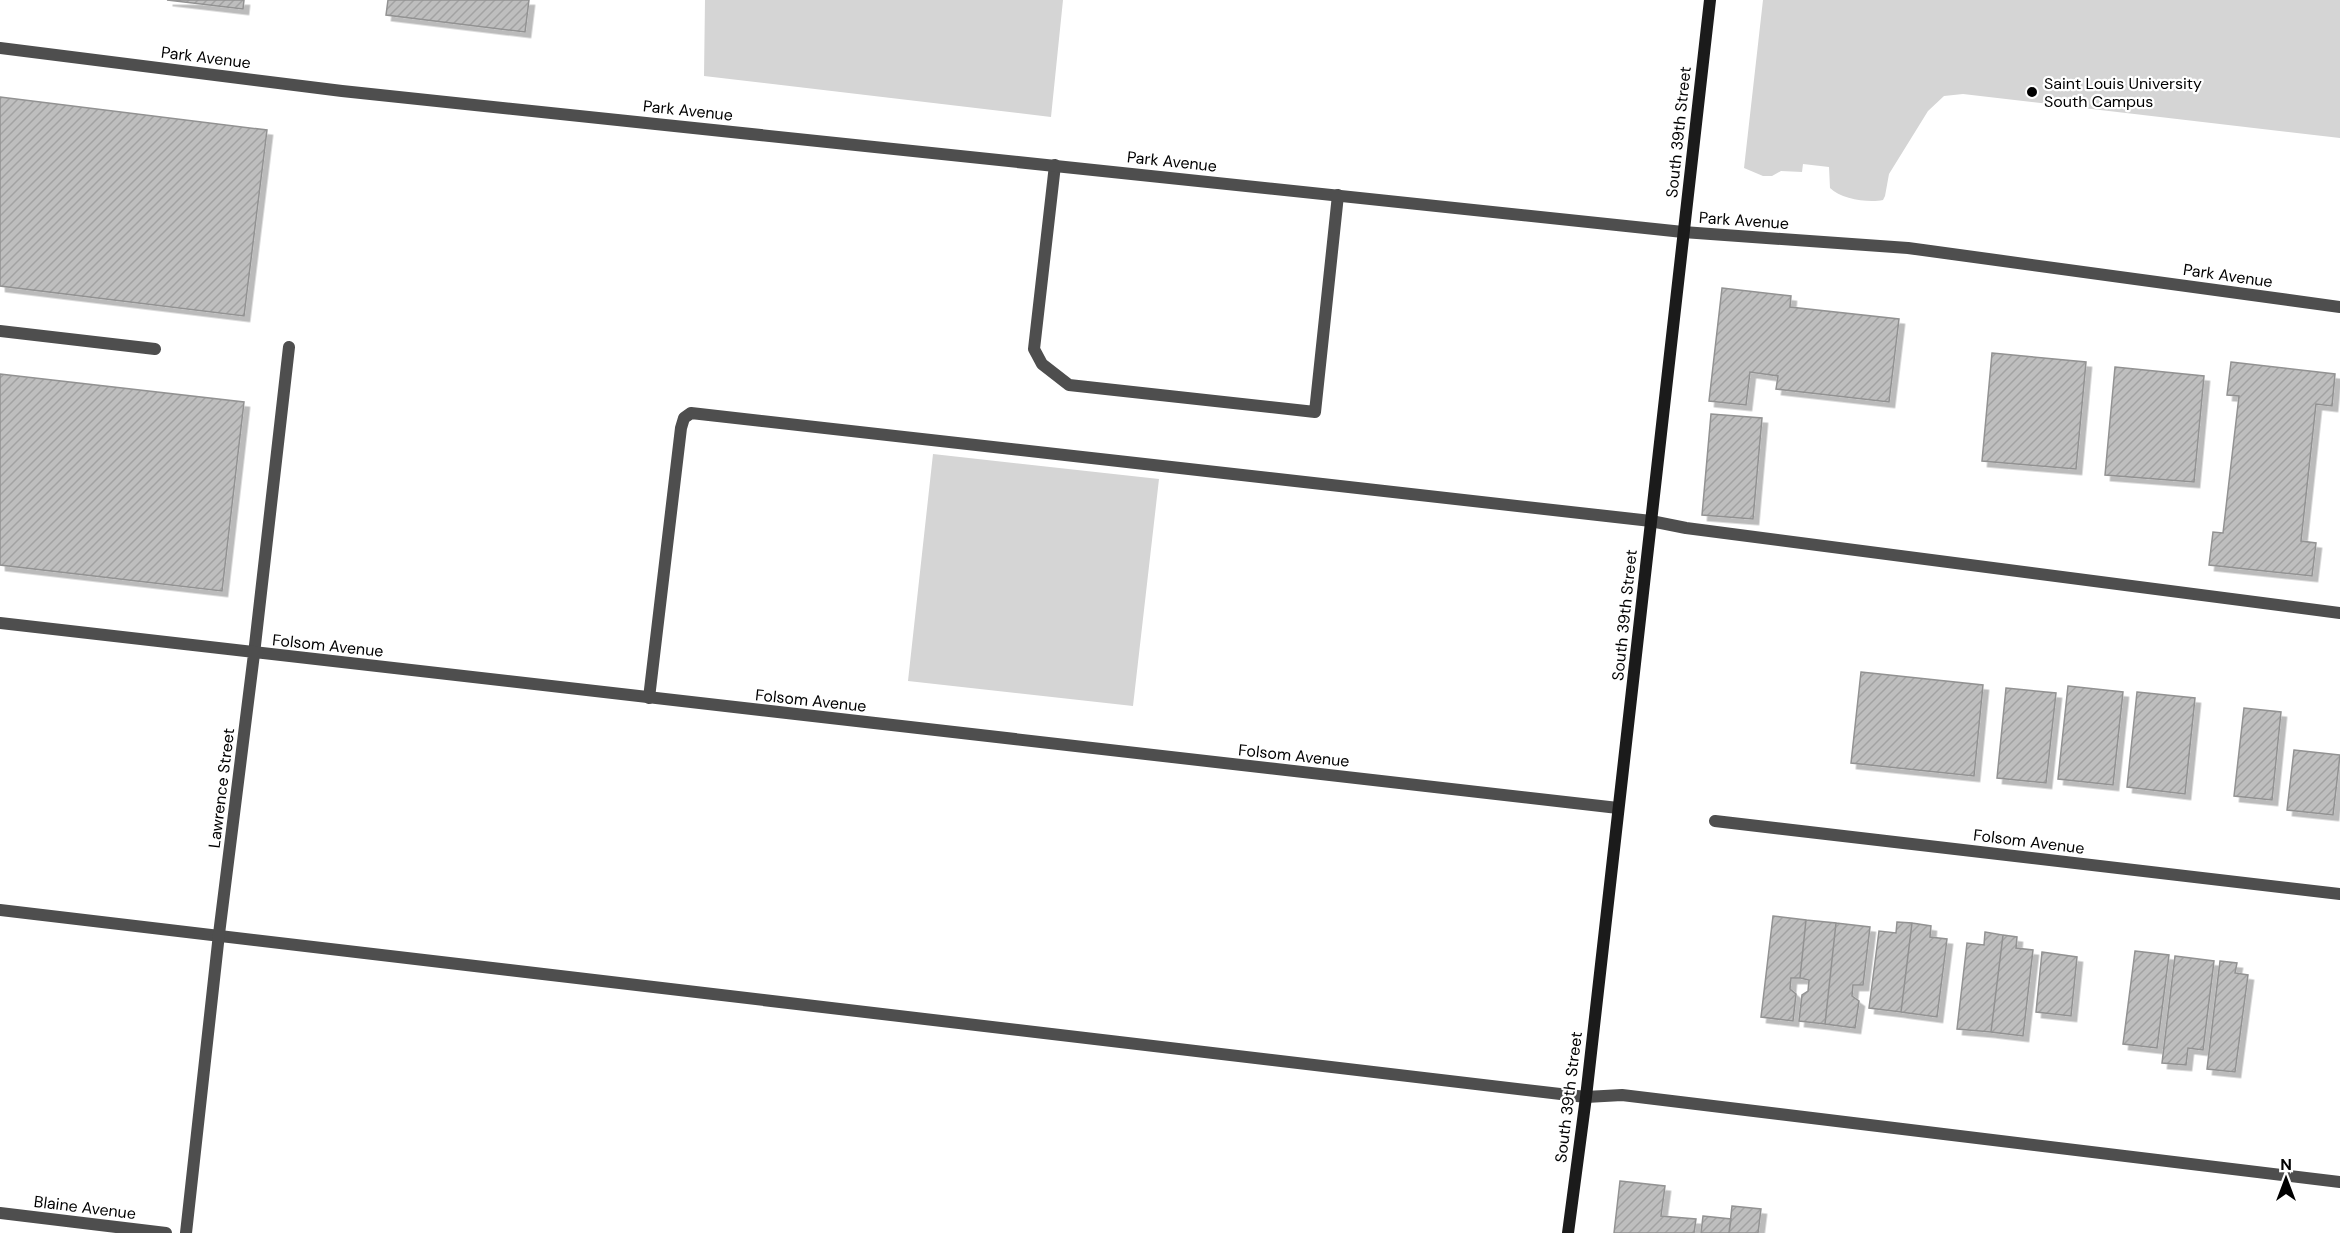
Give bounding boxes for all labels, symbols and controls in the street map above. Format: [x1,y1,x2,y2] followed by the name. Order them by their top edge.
[160,42,252,73] street label: Park Avenue
[1661,65,1696,199] street label: South 39th Street
[2044,73,2202,112] place label: Saint Louis University South Campus
[2025,85,2039,99] marker: Saint Louis University South Campus
[642,95,734,126] street label: Park Avenue
[1126,146,1218,177] street label: Park Avenue
[1698,207,1790,234] street label: Park Avenue
[2182,259,2274,292] street label: Park Avenue
[1607,548,1642,682] street label: South 39th Street
[271,629,385,662] street label: Folsom Avenue
[754,684,868,717] street label: Folsom Avenue
[204,727,239,849] street label: Lawrence Street
[1237,739,1351,772] street label: Folsom Avenue
[1972,824,2086,859] street label: Folsom Avenue
[1550,1030,1587,1164] street label: South 39th Street
[2256,1149,2316,1209] north arrow
[2280,1154,2292,1175] text: N
[33,1191,137,1224] street label: Blaine Avenue

